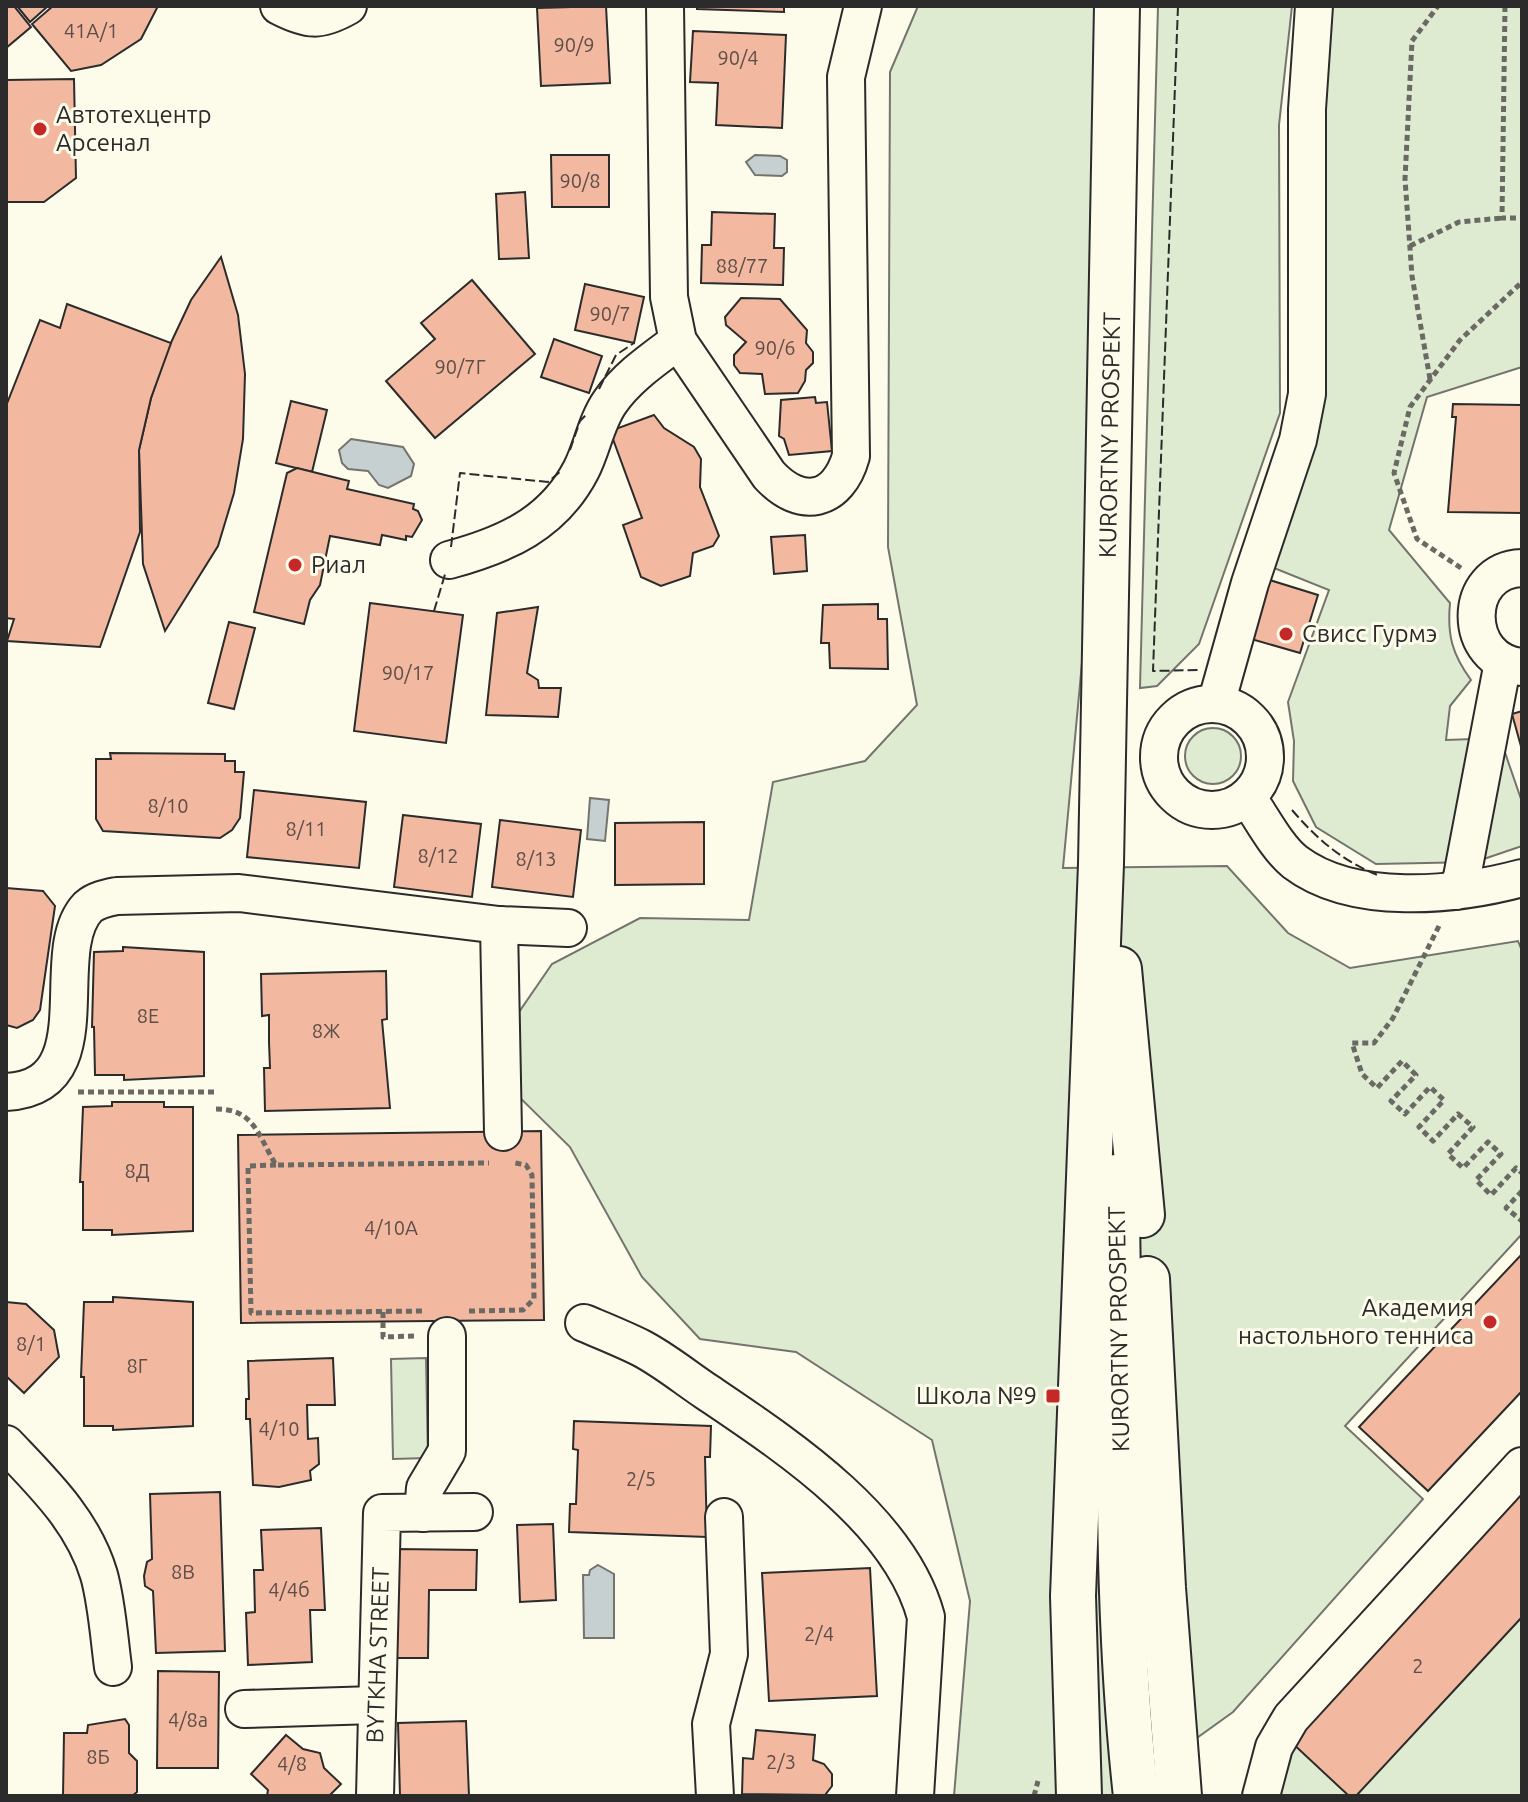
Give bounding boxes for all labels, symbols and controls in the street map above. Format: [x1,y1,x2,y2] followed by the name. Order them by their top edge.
[64,19,118,42] house number: 41А/1
[553,33,595,56] house number: 90/9
[717,46,759,69] house number: 90/4
[56,101,211,156] place label: Автотехцентр Арсенал
[31,120,49,138] marker: Автотехцентр Арсенал
[559,169,601,192] house number: 90/8
[716,254,768,277] house number: 88/77
[589,302,631,325] house number: 90/7
[1094,312,1125,558] street label: KURORTNY PROSPEKT
[754,336,796,359] house number: 90/6
[434,355,486,378] house number: 90/7Г
[311,551,366,578] place label: Риал
[286,556,304,574] marker: Риал
[1302,620,1437,647] place label: Свисс Гурмэ
[1277,625,1295,643] marker: Свисс Гурмэ
[382,661,434,684] house number: 90/17
[147,794,189,817] house number: 8/10
[285,817,327,840] house number: 8/11
[417,844,459,867] house number: 8/12
[515,847,557,870] house number: 8/13
[137,1004,159,1027] house number: 8Е
[312,1019,340,1042] house number: 8Ж
[124,1159,150,1182] house number: 8Д
[1103,1206,1134,1452] street label: KURORTNY PROSPEKT
[364,1216,418,1239] house number: 4/10А
[1238,1294,1474,1349] place label: Академия настольного тенниса
[1481,1313,1499,1331] marker: Академия настольного тенниса
[16,1332,46,1355] house number: 8/1
[126,1354,148,1377] house number: 8Г
[916,1382,1037,1409] place label: Школа №9
[1044,1387,1062,1405] marker: Школа №9
[258,1417,300,1440] house number: 4/10
[626,1467,656,1490] house number: 2/5
[171,1560,195,1583] house number: 8В
[361,1566,394,1744] street label: BYTKHA STREET
[268,1578,310,1601] house number: 4/4б
[804,1622,834,1645] house number: 2/4
[1412,1654,1424,1677] house number: 2
[168,1708,208,1731] house number: 4/8а
[86,1745,110,1768] house number: 8Б
[766,1750,796,1773] house number: 2/3
[277,1752,307,1775] house number: 4/8

